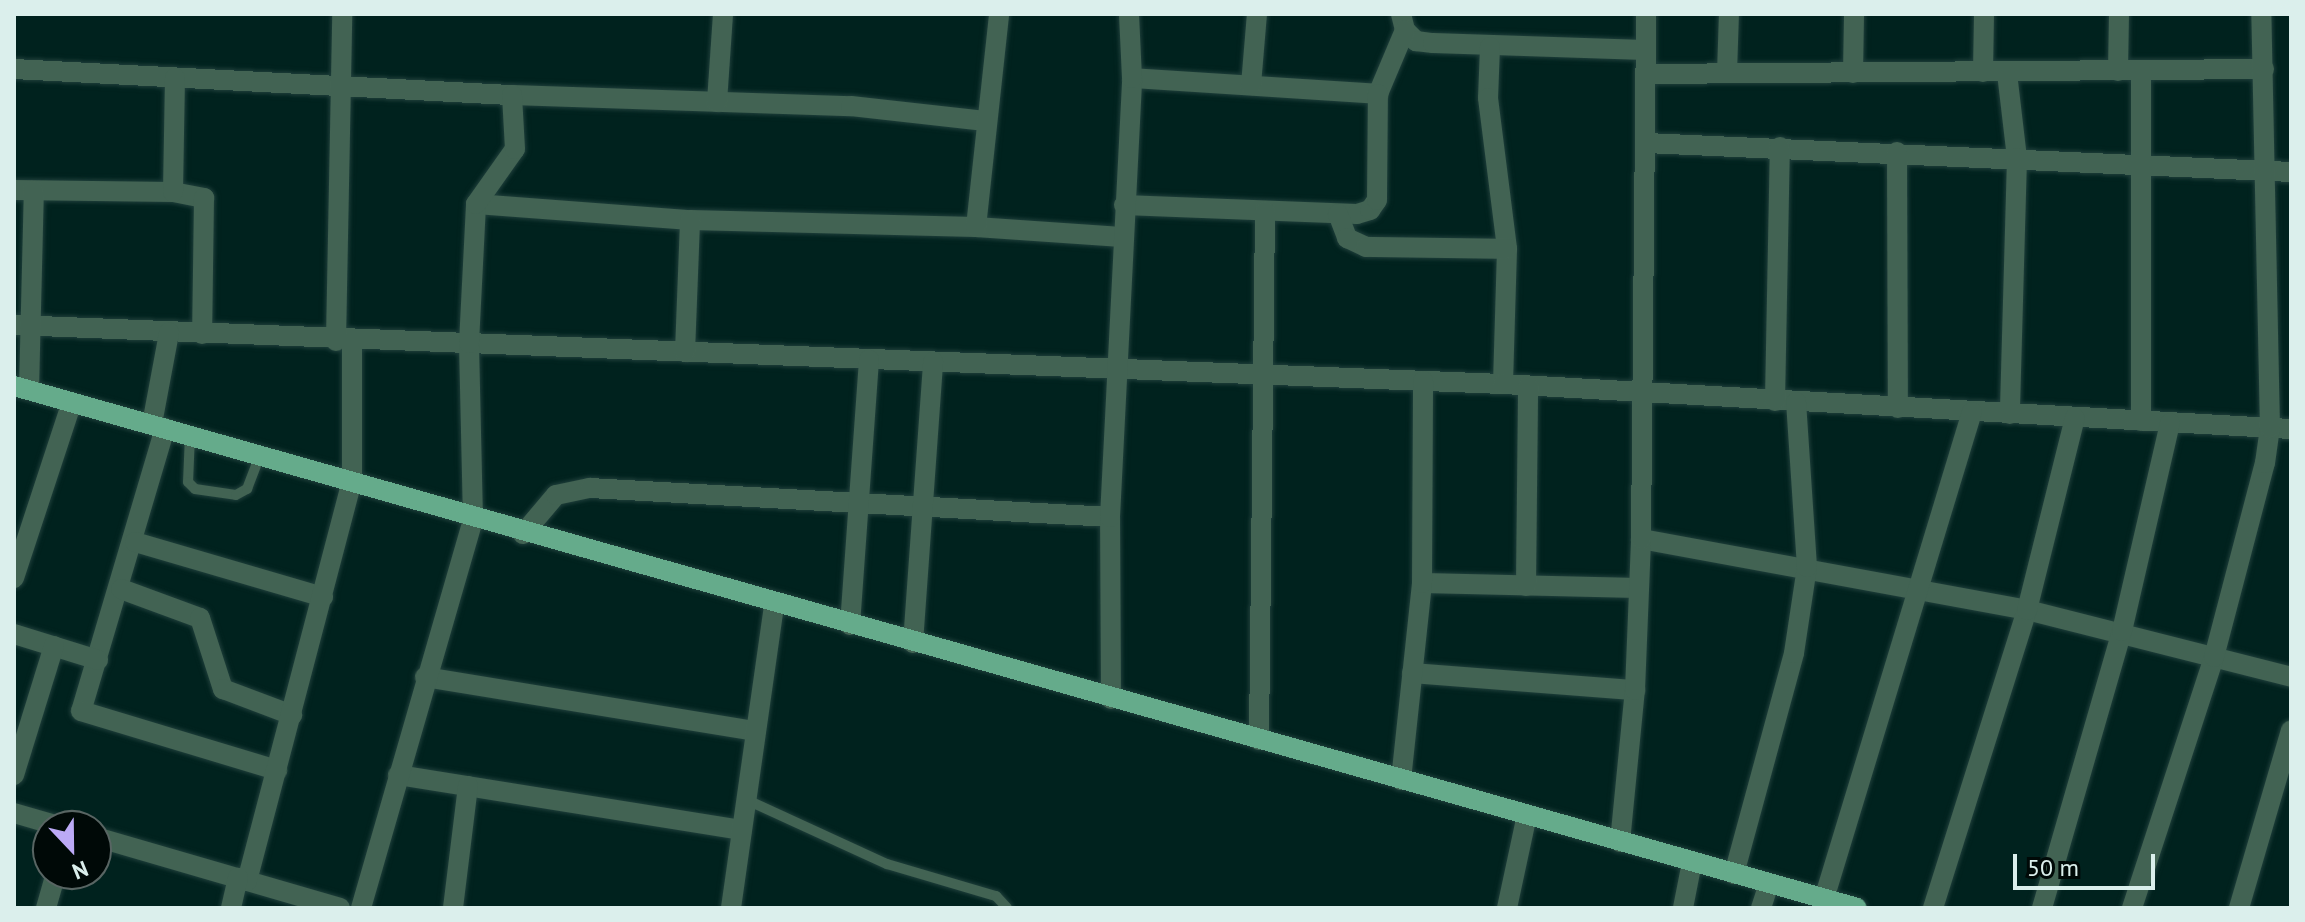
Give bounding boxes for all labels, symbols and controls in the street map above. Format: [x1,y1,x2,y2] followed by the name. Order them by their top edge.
[32,810,112,890] north arrow
[2017,838,2159,888] scale bar
[2027,852,2079,883] text: 50 m
[68,855,92,886] text: N

